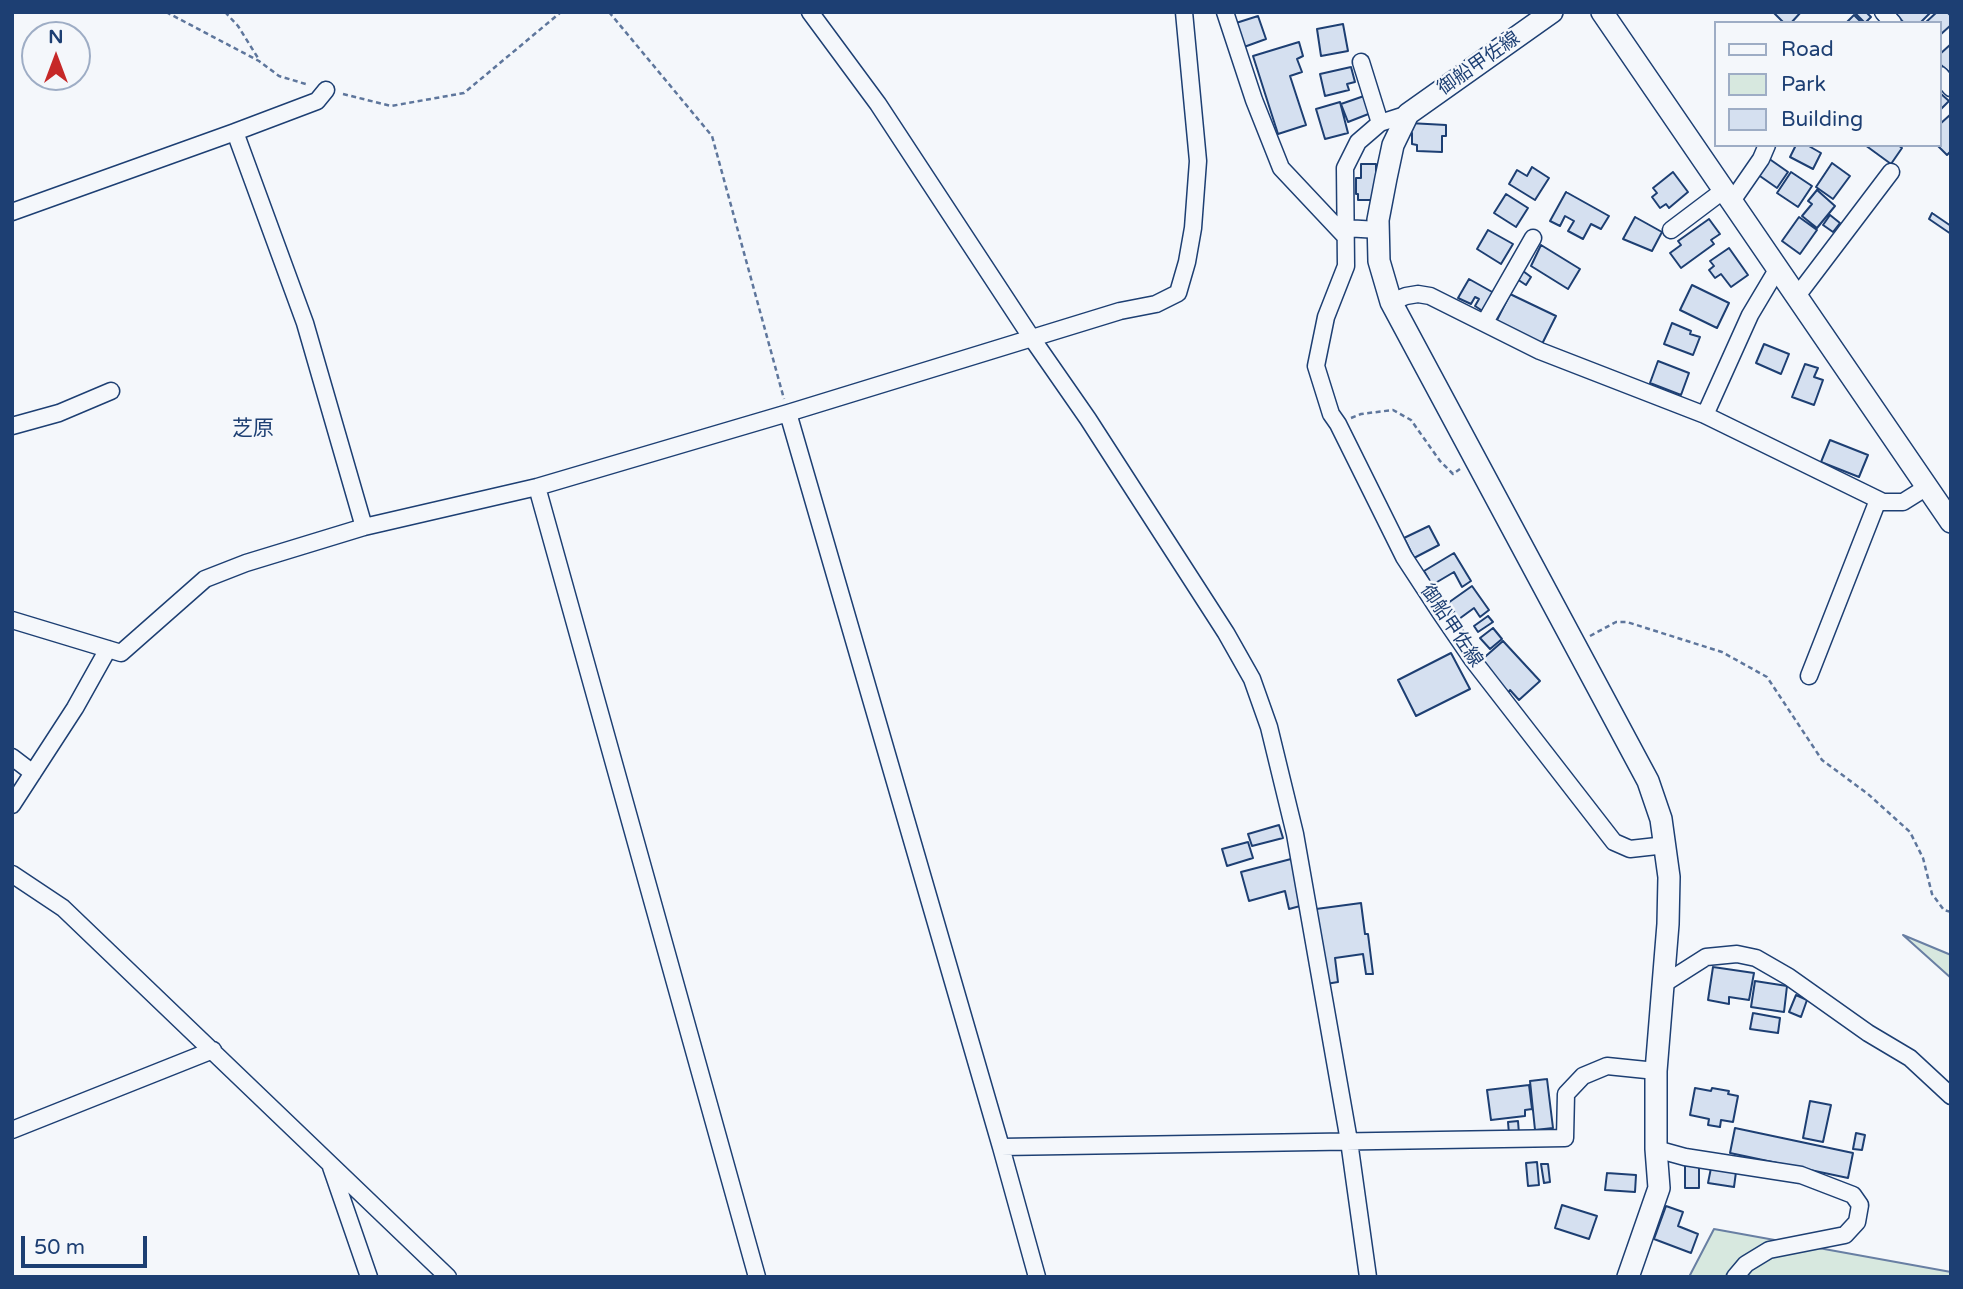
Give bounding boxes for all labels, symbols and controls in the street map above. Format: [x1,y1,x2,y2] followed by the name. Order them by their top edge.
[21,21,91,91] north arrow
[1714,21,1942,147] legend
[48,26,64,48] text: N
[1434,27,1524,101] street label: 御船甲佐線
[1781,37,1834,62] text: Road
[1781,72,1826,97] text: Park
[1781,107,1863,132] text: Building
[232,416,274,442] district label: 芝原
[1415,580,1487,672] street label: 御船甲佐線
[24,1222,150,1266] scale bar
[34,1235,85,1260] text: 50 m

